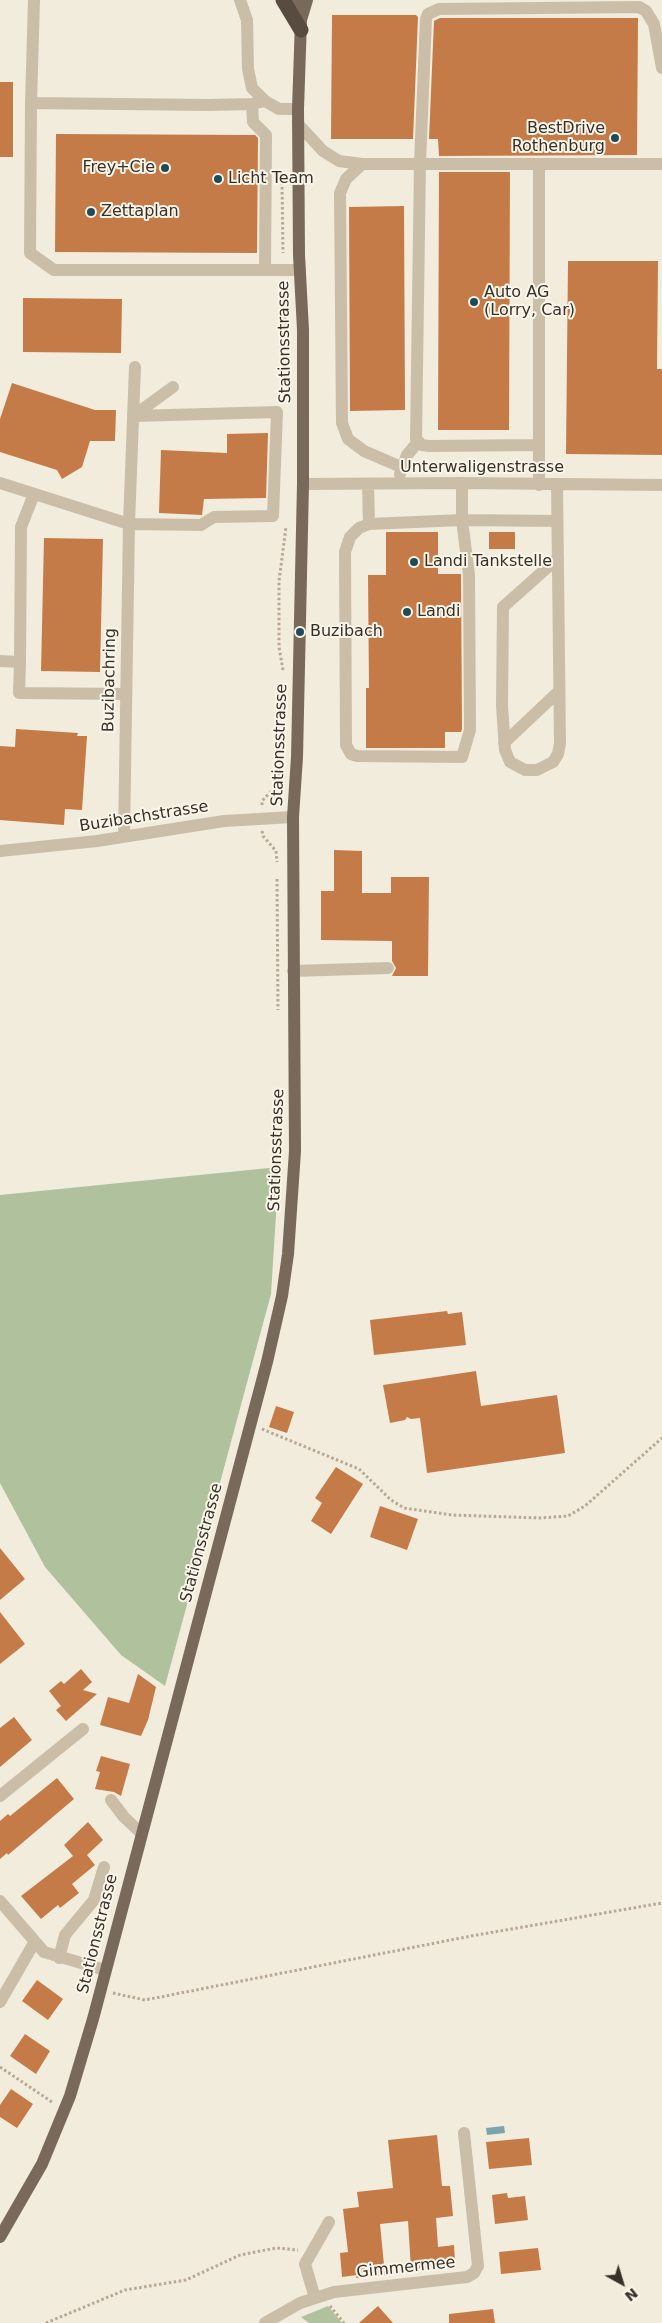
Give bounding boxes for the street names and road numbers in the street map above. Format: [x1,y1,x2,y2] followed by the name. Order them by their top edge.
[274,280,296,404] street label: Stationsstrasse
[400,458,564,478] street label: Unterwaligenstrasse
[99,628,121,732] street label: Buzibachring
[268,683,292,807] street label: Stationsstrasse
[78,797,210,837] street label: Buzibachstrasse
[265,1088,289,1212] street label: Stationsstrasse
[177,1481,227,1605] street label: Stationsstrasse
[74,1872,122,1996] street label: Stationsstrasse
[356,2253,456,2283] street label: Gimmermee

